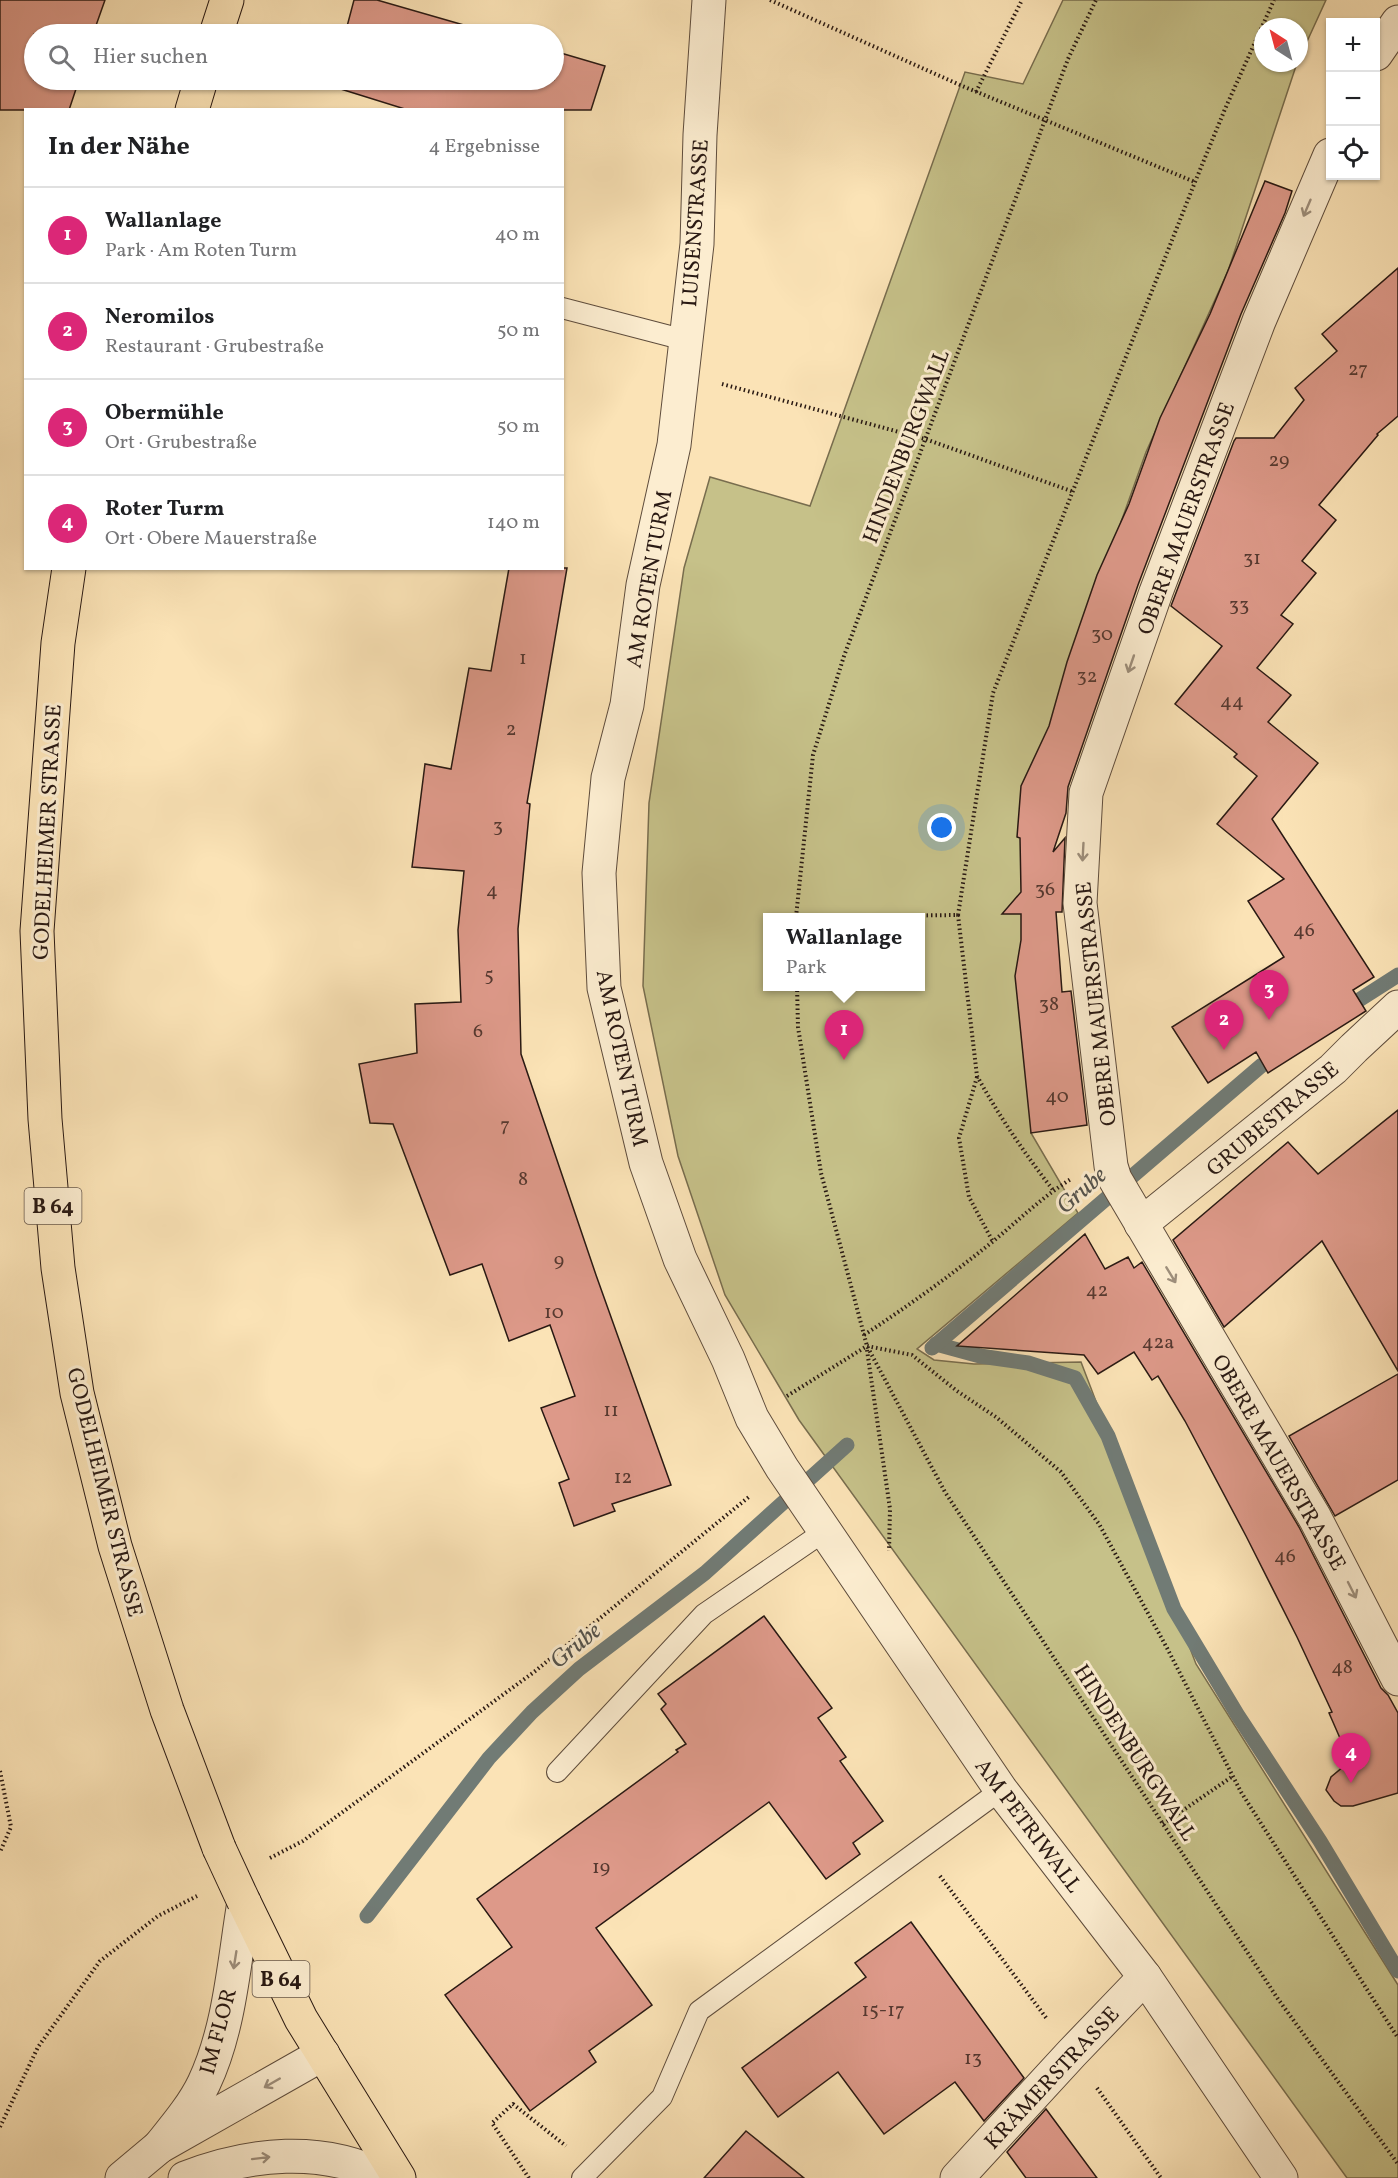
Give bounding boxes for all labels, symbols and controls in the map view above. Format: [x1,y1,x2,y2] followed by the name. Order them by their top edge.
[1254,18,1308,72] north arrow
[1326,18,1380,180] map controls
[1326,18,1380,72] button: +
[24,24,564,90] search box
[45,41,78,74] icon: search
[93,42,208,73] text: Hier suchen
[1326,72,1380,126] button: −
[1326,126,1380,180] button: locate
[48,129,190,165] text: In der Nähe
[428,133,540,161] text: 4 Ergebnisse
[675,138,718,308] street label: LUISENSTRASSE
[1301,199,1313,217] one-way arrow
[105,206,221,237] text: Wallanlage
[63,221,72,249] text: 1
[495,221,540,249] text: 40 m
[105,237,297,265] text: Park · Am Roten Turm
[105,302,214,333] text: Neromilos
[62,317,73,345] text: 2
[497,317,540,345] text: 50 m
[105,333,324,361] text: Restaurant · Grubestraße
[856,346,959,548] street label: HINDENBURGWALL
[1348,356,1368,384] house number: 27
[105,398,224,429] text: Obermühle
[1131,398,1244,640] street label: OBERE MAUERSTRASSE
[62,413,73,441] text: 3
[497,413,540,441] text: 50 m
[105,429,257,457] text: Ort · Grubestraße
[1269,447,1289,475] house number: 29
[620,488,681,671] street label: AM ROTEN TURM
[105,494,224,525] text: Roter Turm
[61,509,74,537] text: 4
[487,509,540,537] text: 140 m
[105,525,317,553] text: Ort · Obere Mauerstraße
[1243,545,1261,573] house number: 31
[1229,592,1249,620] house number: 33
[1091,621,1113,649] house number: 30
[519,645,527,673] house number: 1
[1124,654,1135,673] one-way arrow
[1077,663,1098,691] house number: 32
[1220,688,1244,716] house number: 44
[26,703,71,961] street label: GODELHEIMER STRASSE
[506,716,516,744] house number: 2
[493,813,503,841] house number: 3
[927,813,956,842] your location
[1078,841,1089,861] one-way arrow
[1035,876,1055,904] house number: 36
[486,877,498,905] house number: 4
[1069,880,1126,1127] street label: OBERE MAUERSTRASSE
[763,913,925,991] popup
[1293,917,1315,945] house number: 46
[786,923,902,954] text: Wallanlage
[786,954,827,982] text: Park
[484,962,494,990] house number: 5
[587,967,654,1150] street label: AM ROTEN TURM
[1250,970,1288,1020] pin: 3
[1039,991,1059,1019] house number: 38
[1204,1000,1244,1050] pin: 2
[824,1010,864,1060] pin: 1
[473,1018,483,1046] house number: 6
[1201,1055,1347,1185] street label: GRUBESTRASSE
[1045,1083,1069,1111] house number: 40
[500,1112,510,1140] house number: 7
[1050,1160,1115,1223] water label: Grube
[518,1166,528,1194] house number: 8
[25,1188,82,1224] road number: B 64
[554,1247,564,1275] house number: 9
[1166,1266,1178,1283] one-way arrow
[1086,1277,1108,1305] house number: 42
[544,1299,564,1327] house number: 10
[1142,1329,1174,1357] house number: 42a
[1203,1349,1353,1577] street label: OBERE MAUERSTRASSE
[58,1365,150,1621] street label: GODELHEIMER STRASSE
[603,1397,619,1425] house number: 11
[614,1464,632,1492] house number: 12
[1274,1543,1296,1571] house number: 46
[1347,1580,1358,1598] one-way arrow
[543,1615,609,1678] water label: Grube
[1331,1654,1353,1682] house number: 48
[1065,1659,1203,1848] street label: HINDENBURGWALL
[1332,1734,1370,1783] pin: 4
[966,1753,1088,1900] street label: AM PETRIWALL
[592,1854,610,1882] house number: 19
[229,1950,240,1969] one-way arrow
[252,1961,310,1997] road number: B 64
[193,1985,246,2078] street label: IM FLOR
[861,1997,905,2025] house number: 15-17
[978,2000,1128,2157] street label: KRÄMERSTRASSE
[964,2045,982,2073] house number: 13
[264,2077,281,2089] one-way arrow
[251,2152,271,2163] one-way arrow

